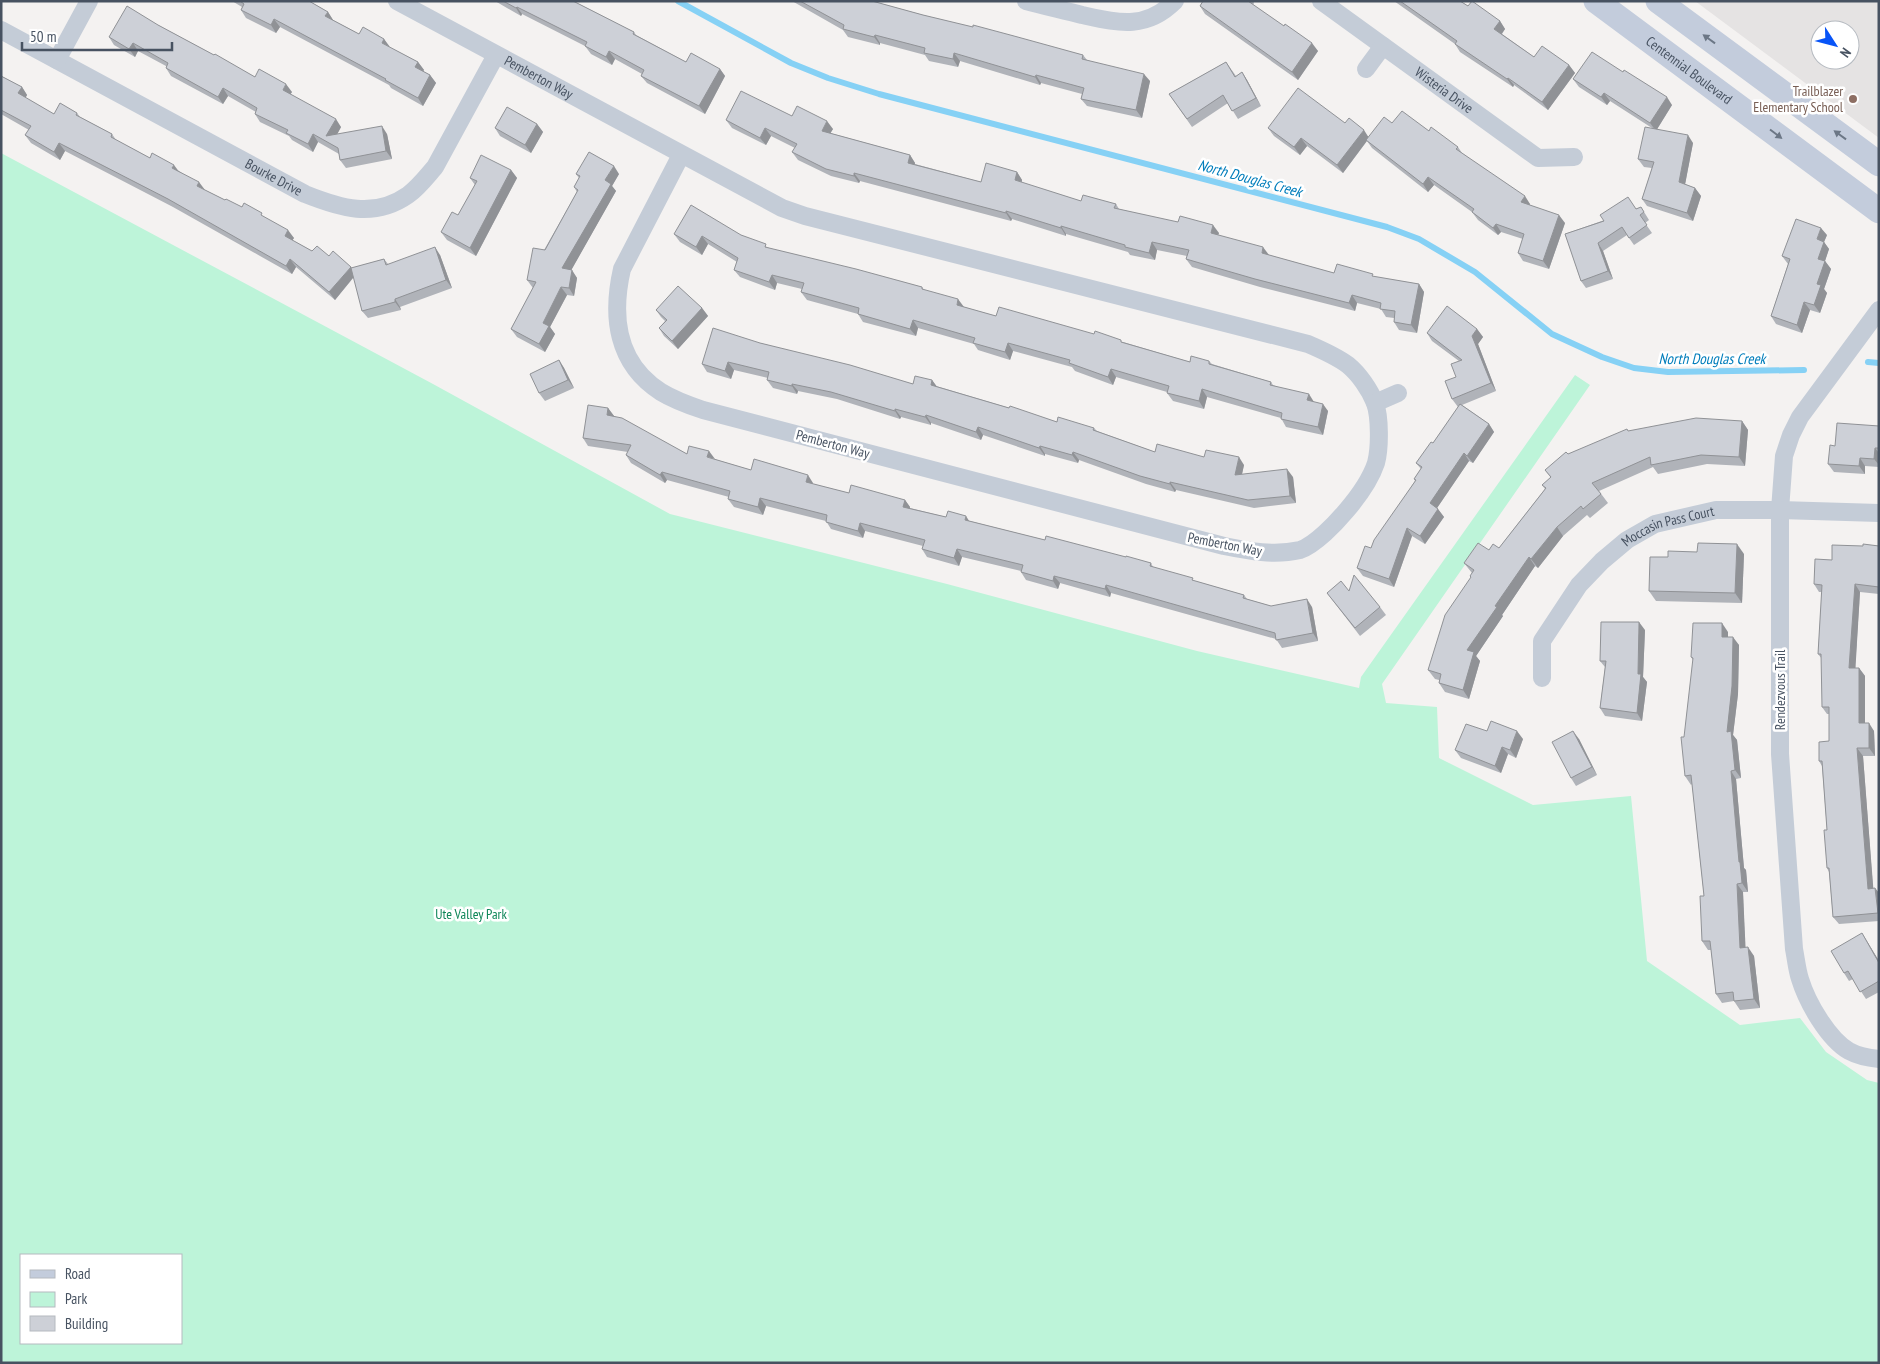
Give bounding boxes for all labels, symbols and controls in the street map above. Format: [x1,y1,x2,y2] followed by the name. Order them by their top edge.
[22,20,172,52] scale bar
[1810,20,1860,70] north arrow
[30,27,56,46] text: 50 m
[1642,32,1736,108] street label: Centennial Boulevard
[1702,34,1716,44] one-way arrow
[1836,44,1855,61] text: N
[501,51,577,103] street label: Pemberton Way
[1411,63,1477,117] street label: Wisteria Drive
[1753,82,1844,116] place label: Trailblazer Elementary School
[1847,93,1859,105] marker: Trailblazer Elementary School
[1769,129,1782,140] one-way arrow
[1834,130,1847,141] one-way arrow
[242,155,306,200] street label: Bourke Drive
[1196,155,1306,202] water label: North Douglas Creek
[1659,349,1768,368] water label: North Douglas Creek
[794,426,872,463] street label: Pemberton Way
[1618,502,1716,550] street label: Moccasin Pass Court
[1186,528,1264,560] street label: Pemberton Way
[1771,649,1789,730] street label: Rendezvous Trail
[435,905,507,923] park label: Ute Valley Park
[20,1254,182,1344] legend
[65,1264,91,1283] text: Road
[65,1289,87,1308] text: Park
[65,1314,108,1333] text: Building

